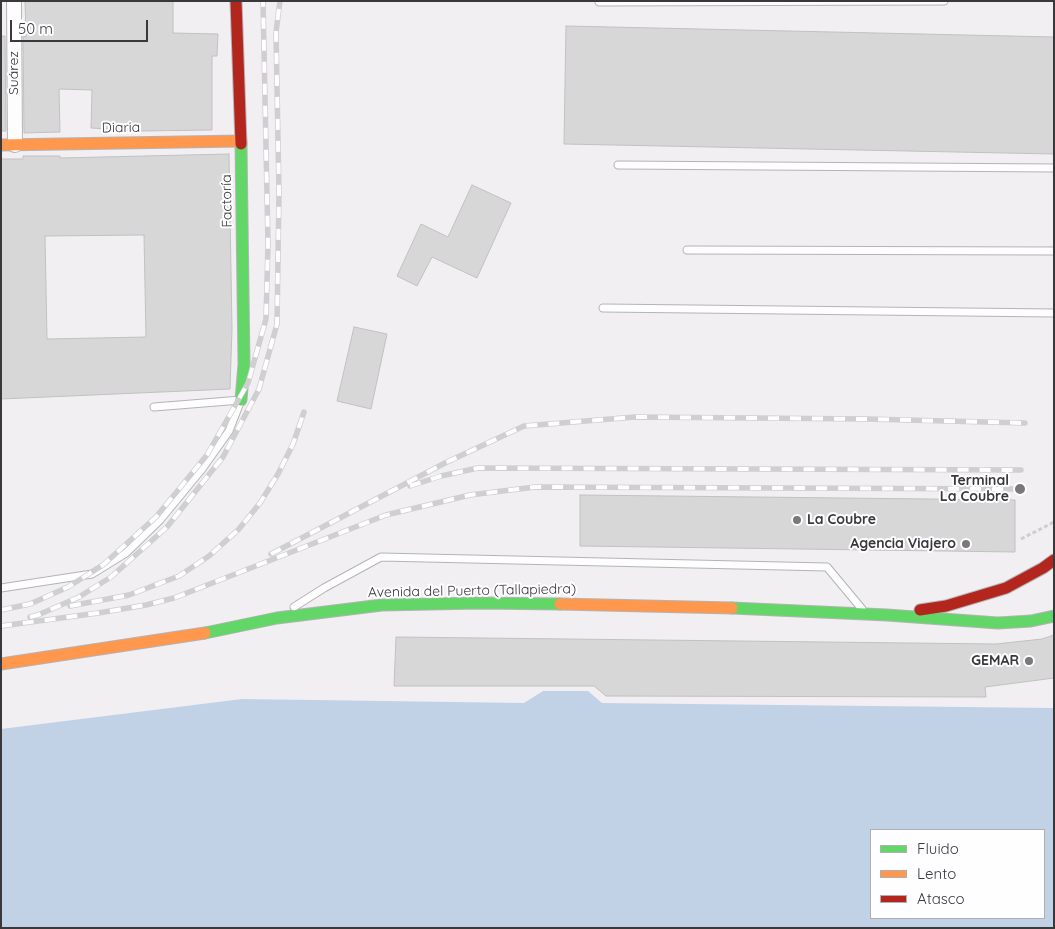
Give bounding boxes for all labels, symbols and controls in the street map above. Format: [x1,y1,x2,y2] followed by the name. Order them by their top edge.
[12,10,150,42] scale bar
[18,19,53,38] text: 50 m
[6,51,22,95] street label: Suárez
[102,119,140,137] street label: Diaria
[218,174,236,228] street label: Factoría
[940,473,1009,506] place label: Terminal La Coubre
[1013,482,1027,496] marker: Terminal La Coubre
[807,512,876,528] place label: La Coubre
[791,514,803,526] marker: La Coubre
[850,536,956,552] place label: Agencia Viajero
[960,538,972,550] marker: Agencia Viajero
[368,581,576,601] street label: Avenida del Puerto (Tallapiedra)
[971,653,1019,669] place label: GEMAR
[1023,655,1035,667] marker: GEMAR
[870,829,1045,919] legend
[917,839,959,858] text: Fluido
[917,864,956,883] text: Lento
[917,889,965,908] text: Atasco

